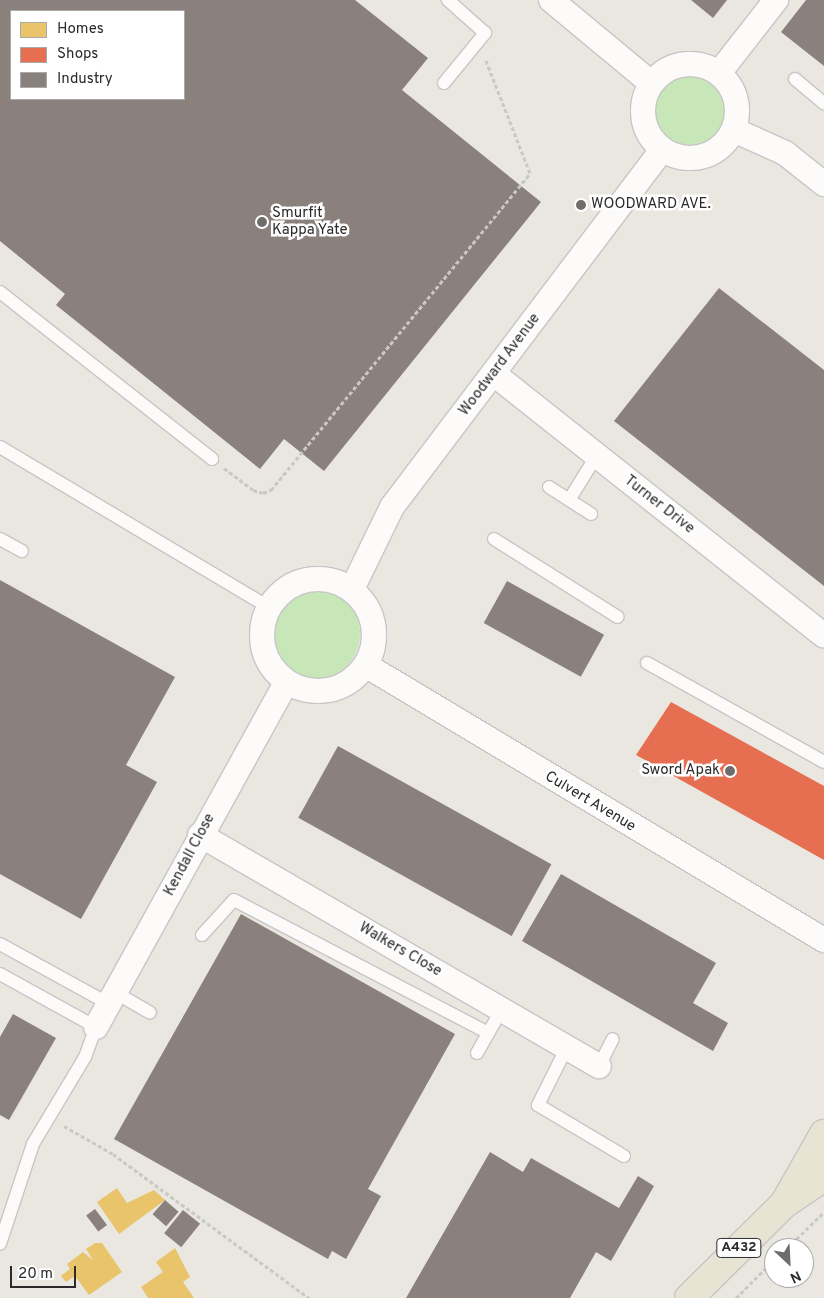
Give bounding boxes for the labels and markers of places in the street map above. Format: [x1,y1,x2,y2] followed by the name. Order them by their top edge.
[591,196,711,214] place label: WOODWARD AVE.
[575,199,587,211] marker: WOODWARD AVE.
[272,204,348,239] place label: Smurfit Kappa Yate
[256,216,268,228] marker: Smurfit Kappa Yate
[641,762,720,780] place label: Sword Apak
[724,765,736,777] marker: Sword Apak

